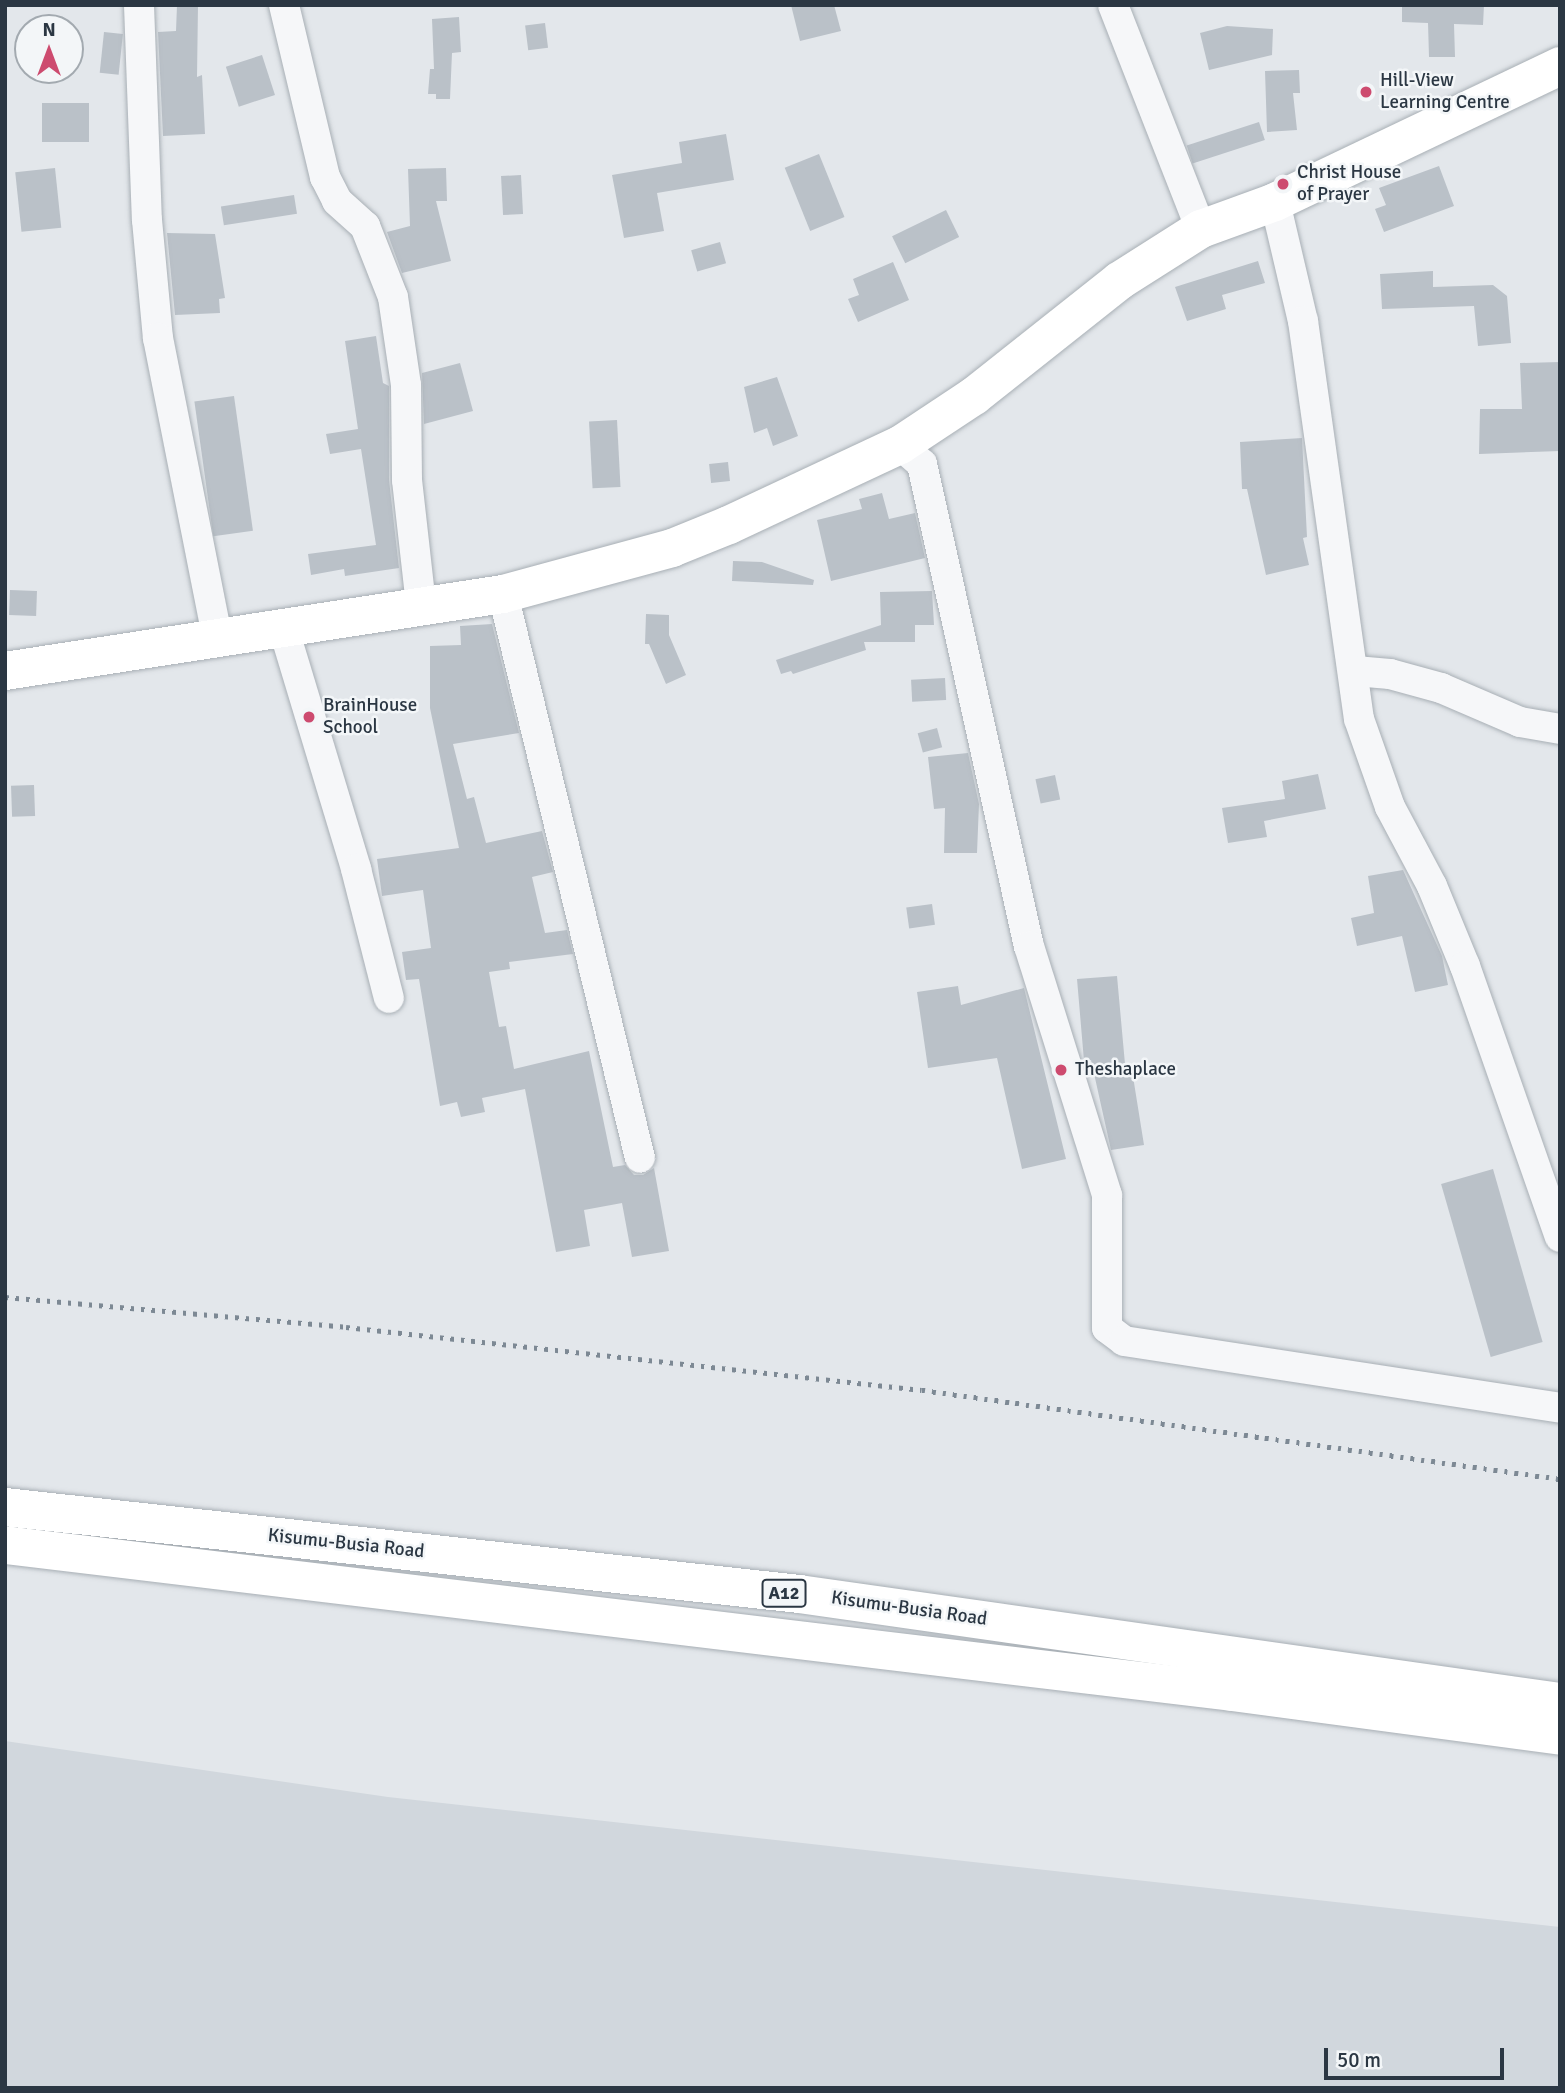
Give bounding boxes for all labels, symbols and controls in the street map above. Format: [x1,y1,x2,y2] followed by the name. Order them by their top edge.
[14,14,84,84] north arrow
[42,18,56,42] text: N
[1380,70,1510,114] place label: Hill-View Learning Centre
[1358,84,1374,100] marker: Hill-View Learning Centre
[1297,162,1401,206] place label: Christ House of Prayer
[1275,176,1291,192] marker: Christ House of Prayer
[323,695,417,739] place label: BrainHouse School
[301,709,317,725] marker: BrainHouse School
[1075,1059,1176,1081] place label: Theshaplace
[1053,1062,1069,1078] marker: Theshaplace
[267,1524,425,1564] street label: Kisumu-Busia Road
[761,1578,807,1608] road number: A12
[830,1587,988,1631] street label: Kisumu-Busia Road
[1327,2034,1507,2078] scale bar
[1337,2047,1381,2073] text: 50 m

